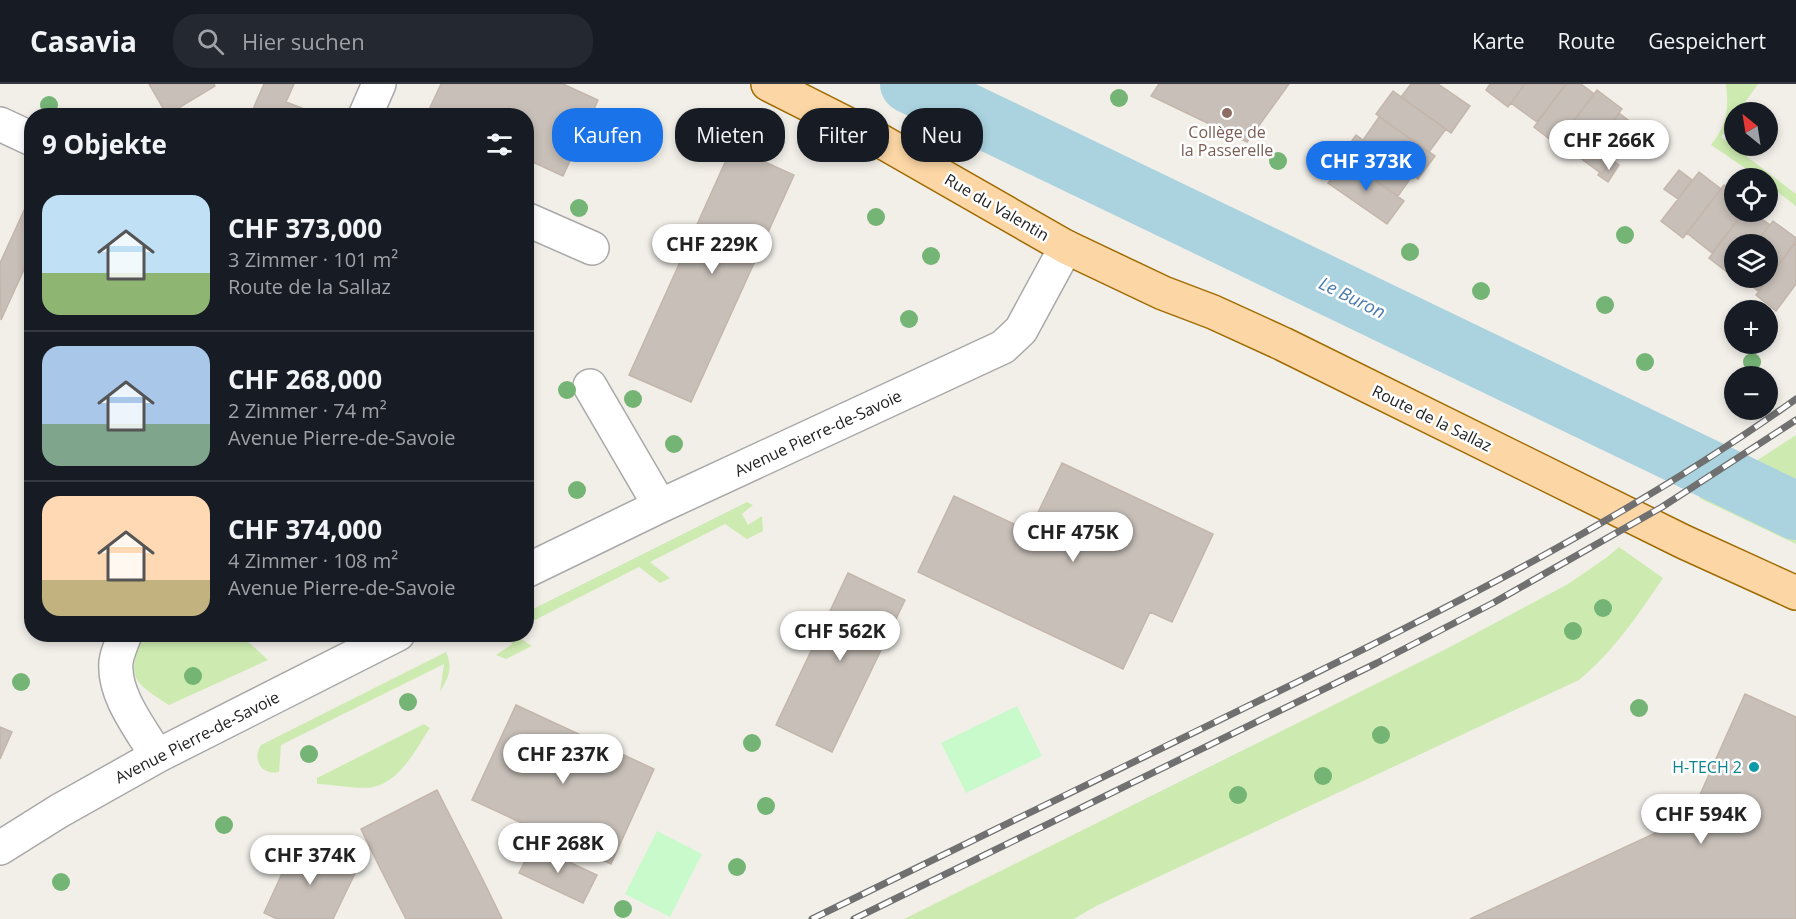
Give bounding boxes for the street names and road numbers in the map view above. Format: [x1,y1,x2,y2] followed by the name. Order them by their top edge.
[941,168,1053,246] street label: Rue du Valentin
[1369,380,1495,456] street label: Route de la Sallaz
[731,385,905,481] street label: Avenue Pierre-de-Savoie
[111,686,283,788] street label: Avenue Pierre-de-Savoie

